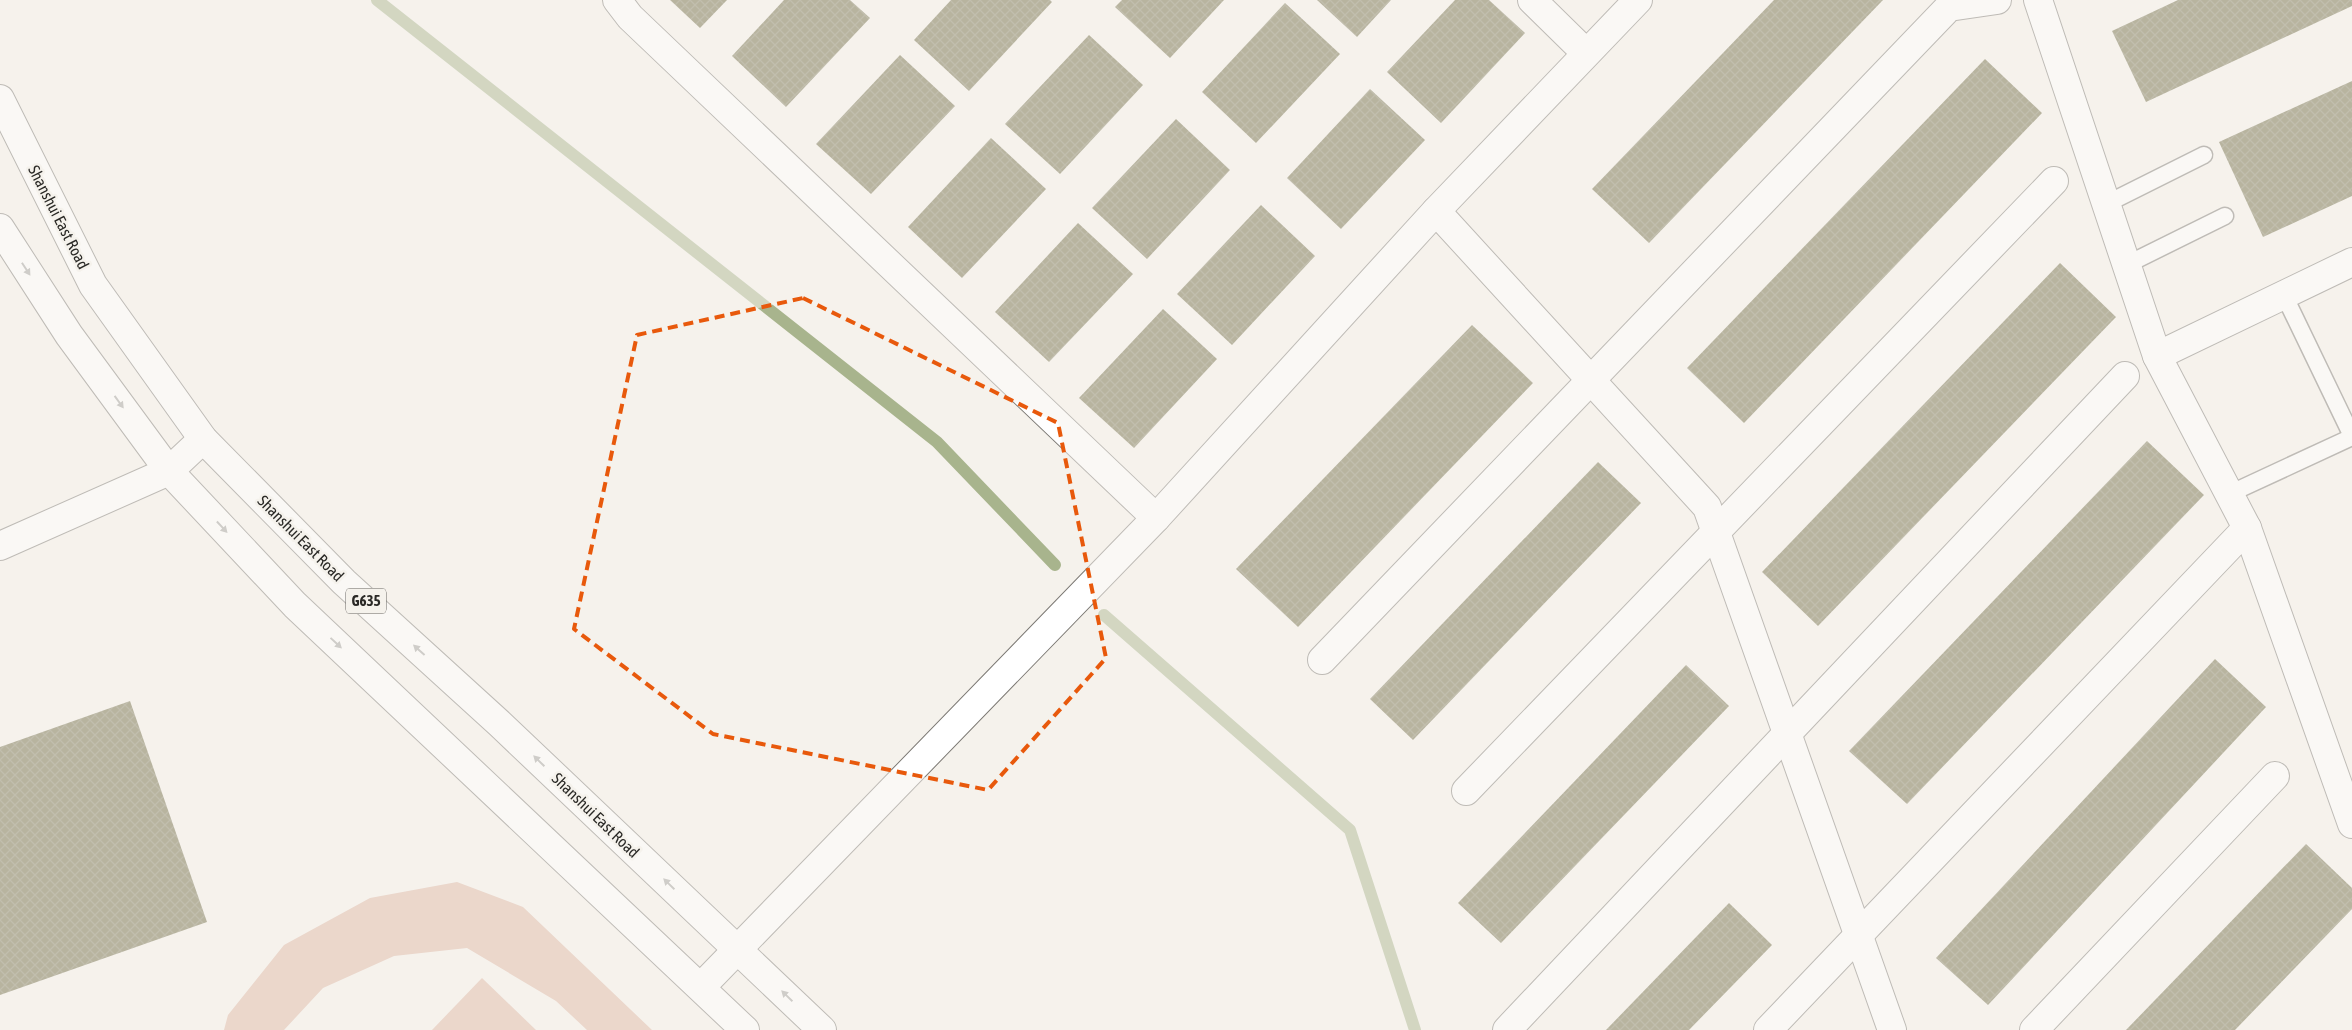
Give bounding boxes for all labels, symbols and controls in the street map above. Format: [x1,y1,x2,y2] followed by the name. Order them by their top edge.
[25,162,93,272] street label: Shanshui East Road
[21,262,31,275] one-way arrow
[113,395,124,408] one-way arrow
[254,491,348,585] street label: Shanshui East Road
[216,521,228,533] one-way arrow
[346,588,386,614] road number: G635
[329,637,341,649] one-way arrow
[414,644,426,656] one-way arrow
[533,755,545,767] one-way arrow
[549,769,643,861] street label: Shanshui East Road
[663,879,675,891] one-way arrow
[781,990,793,1002] one-way arrow

